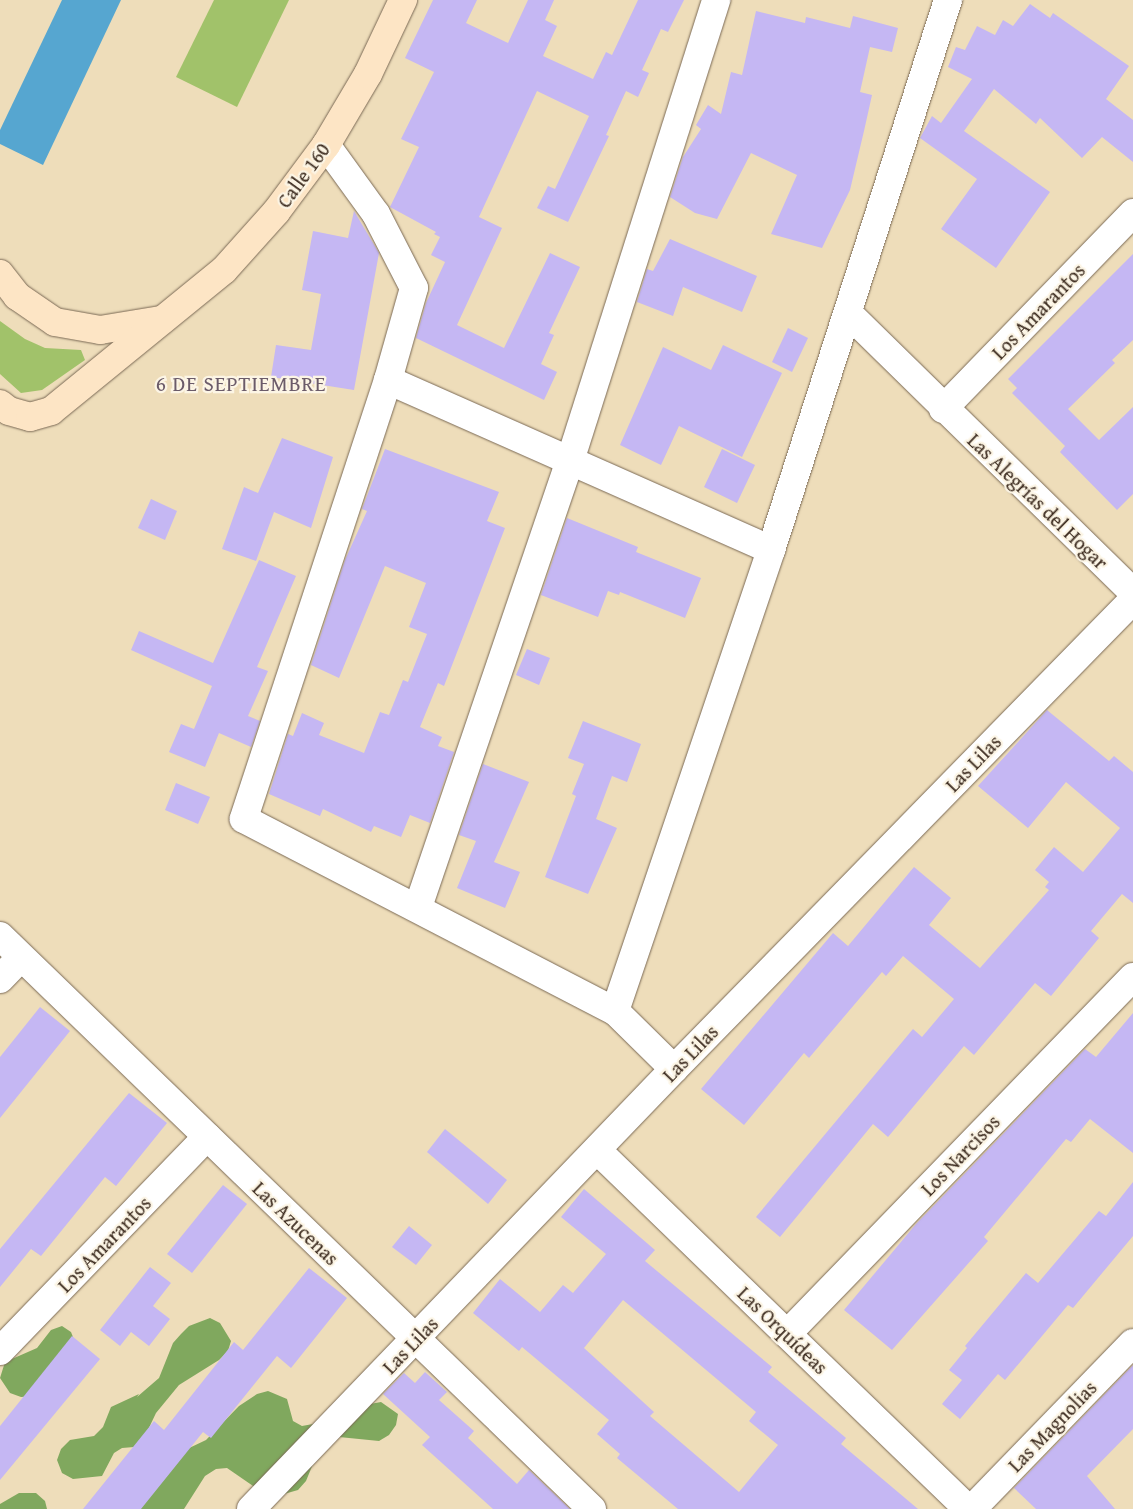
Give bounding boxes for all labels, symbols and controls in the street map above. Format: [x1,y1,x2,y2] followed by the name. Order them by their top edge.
[271,138,335,212] street label: Calle 160
[986,258,1090,364] street label: Los Amarantos
[154,371,328,397] district label: 6 DE SEPTIEMBRE
[963,428,1113,574] street label: Las Alegrías del Hogar
[940,730,1006,796] street label: Las Lilas
[657,1020,723,1086] street label: Las Lilas
[915,1109,1005,1201] street label: Los Narcisos
[248,1176,344,1270] street label: Las Azucenas
[52,1191,156,1297] street label: Los Amarantos
[733,1281,833,1379] street label: Las Orquídeas
[377,1312,443,1378] street label: Las Lilas
[1003,1375,1101,1477] street label: Las Magnolias

